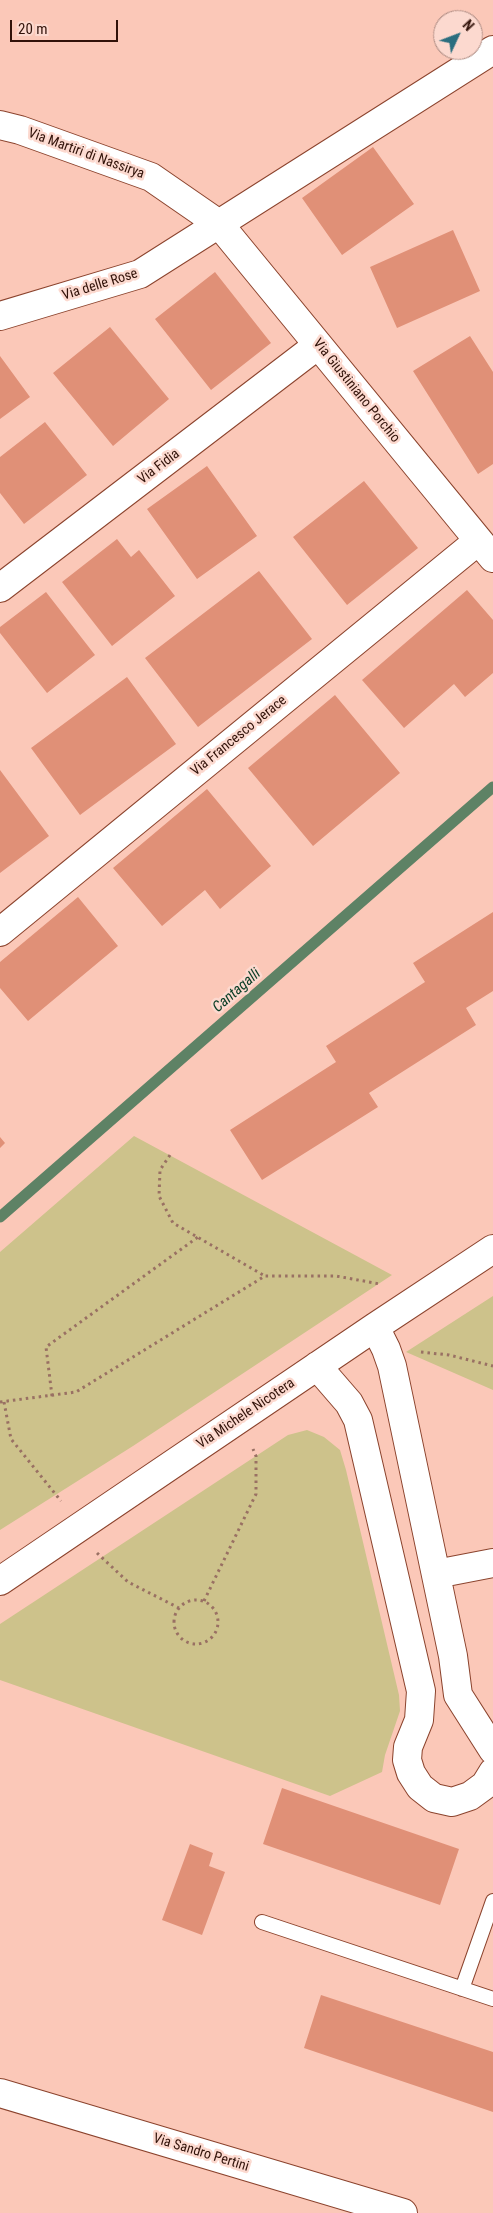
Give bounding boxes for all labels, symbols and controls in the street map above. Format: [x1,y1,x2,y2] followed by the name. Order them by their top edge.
[12,10,120,42] scale bar
[433,10,483,60] north arrow
[459,17,477,34] text: N
[18,20,48,38] text: 20 m
[26,125,146,183] street label: Via Martiri di Nassirya
[60,266,140,304] street label: Via delle Rose
[309,336,403,446] street label: Via Giustiniano Porchio
[135,446,183,488] street label: Via Fidia
[188,692,290,780] street label: Via Francesco Jerace
[209,965,265,1017] water label: Cantagalli
[194,1375,298,1453] street label: Via Michele Nicotera
[151,2130,251,2176] street label: Via Sandro Pertini

